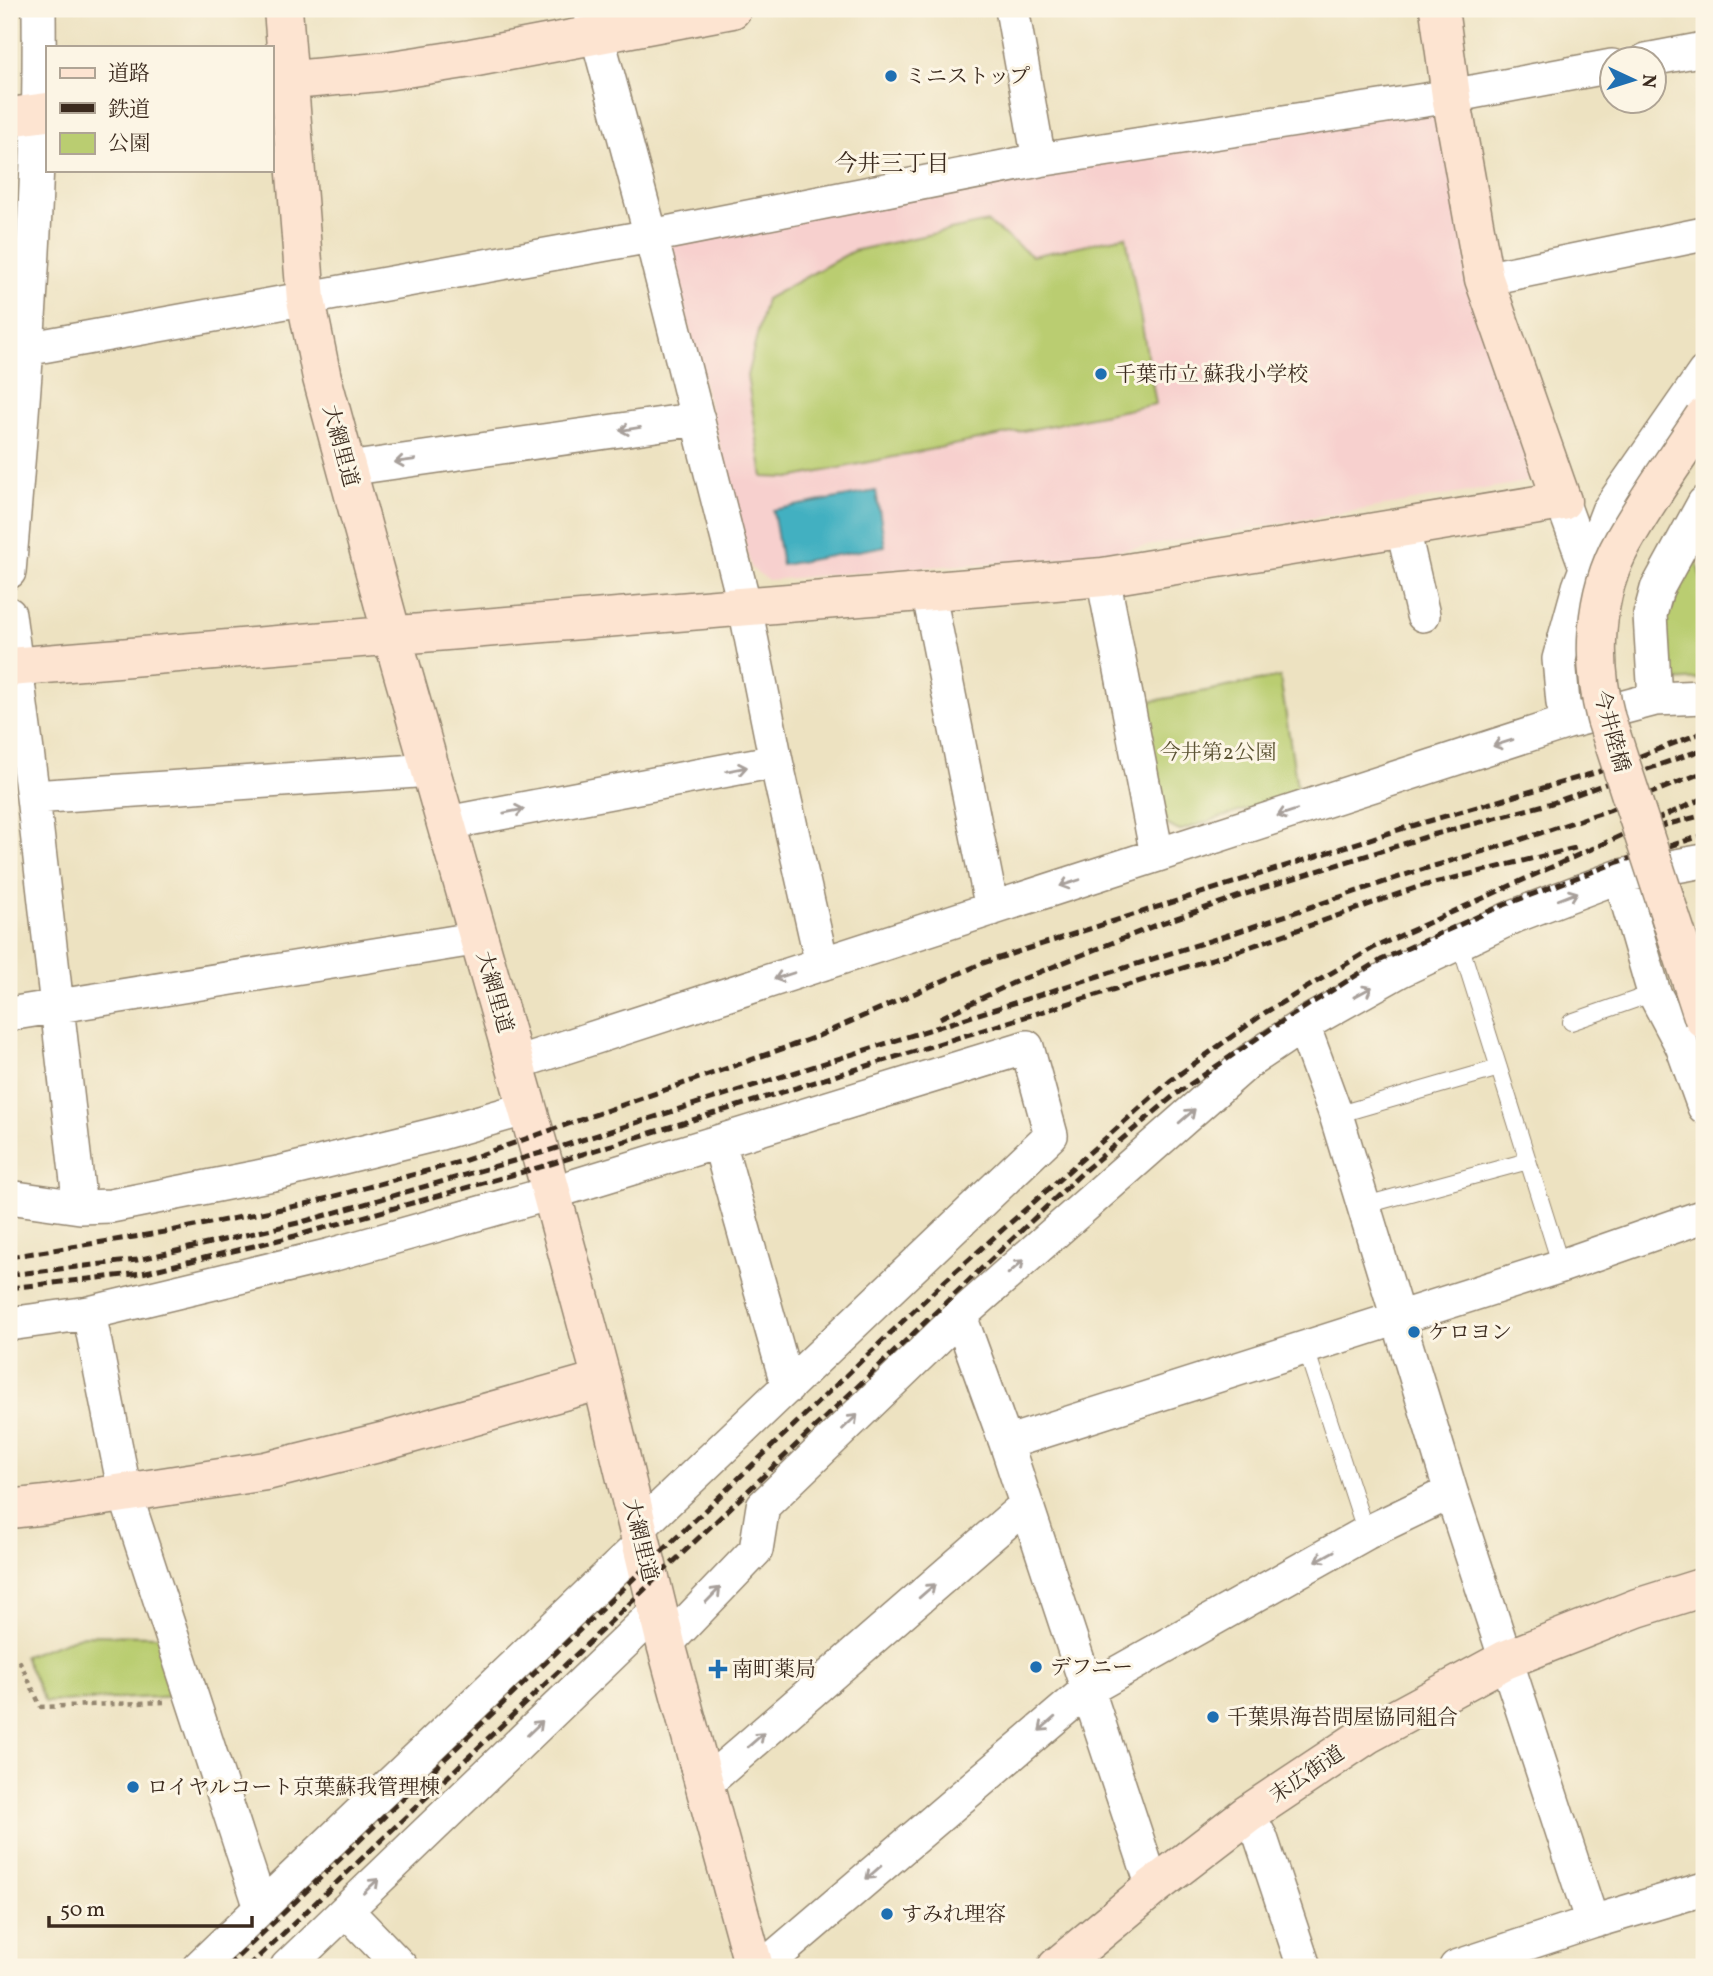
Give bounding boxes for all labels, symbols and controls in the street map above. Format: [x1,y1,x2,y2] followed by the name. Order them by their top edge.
[46,46,273,172] legend
[1598,46,1668,116] north arrow
[108,60,150,89] text: 道路
[905,63,1030,92] place label: ミニストップ
[883,68,899,84] marker: ミニストップ
[1634,73,1661,89] text: N
[108,96,150,125] text: 鉄道
[108,130,150,159] text: 公園
[835,149,950,181] district label: 今井三丁目
[1115,361,1308,390] place label: 千葉市立 蘇我小学校
[1093,366,1109,382] marker: 千葉市立 蘇我小学校
[315,402,364,491] street label: 大網里道
[619,423,642,436] one-way arrow
[394,455,417,468] one-way arrow
[1586,687,1635,776] street label: 今井陸橋
[1493,738,1515,750] one-way arrow
[1160,739,1276,768] park label: 今井第2公園
[725,761,748,775] one-way arrow
[502,803,525,817] one-way arrow
[1276,808,1298,820] one-way arrow
[1060,878,1082,890] one-way arrow
[1557,888,1579,901] one-way arrow
[468,948,519,1037] street label: 大網里道
[773,970,795,983] one-way arrow
[1352,985,1372,999] one-way arrow
[1178,1108,1196,1124] one-way arrow
[1007,1258,1024,1275] one-way arrow
[1428,1319,1512,1348] place label: ケロヨン
[1406,1324,1422,1340] marker: ケロヨン
[841,1414,858,1431] one-way arrow
[615,1496,664,1585] street label: 大網里道
[1315,1550,1336,1563] one-way arrow
[918,1583,936,1599] one-way arrow
[705,1587,722,1604] one-way arrow
[1050,1654,1133,1683] place label: デフニー
[732,1656,816,1685] place label: 南町薬局
[1028,1659,1044,1675] marker: デフニー
[710,1661,726,1677] marker: 南町薬局
[1227,1704,1458,1733] place label: 千葉県海苔問屋協同組合
[1205,1709,1221,1725] marker: 千葉県海苔問屋協同組合
[1038,1716,1056,1732] one-way arrow
[526,1720,543,1737] one-way arrow
[747,1732,765,1748] one-way arrow
[1265,1740,1351,1811] street label: 末広街道
[147,1774,440,1803] place label: ロイヤルコート京葉蘇我管理棟
[125,1779,141,1795] marker: ロイヤルコート京葉蘇我管理棟
[866,1864,884,1880] one-way arrow
[362,1877,379,1894] one-way arrow
[49,1885,252,1929] scale bar
[60,1896,105,1925] text: 50 m
[901,1901,1006,1930] place label: すみれ理容
[879,1906,895,1922] marker: すみれ理容

